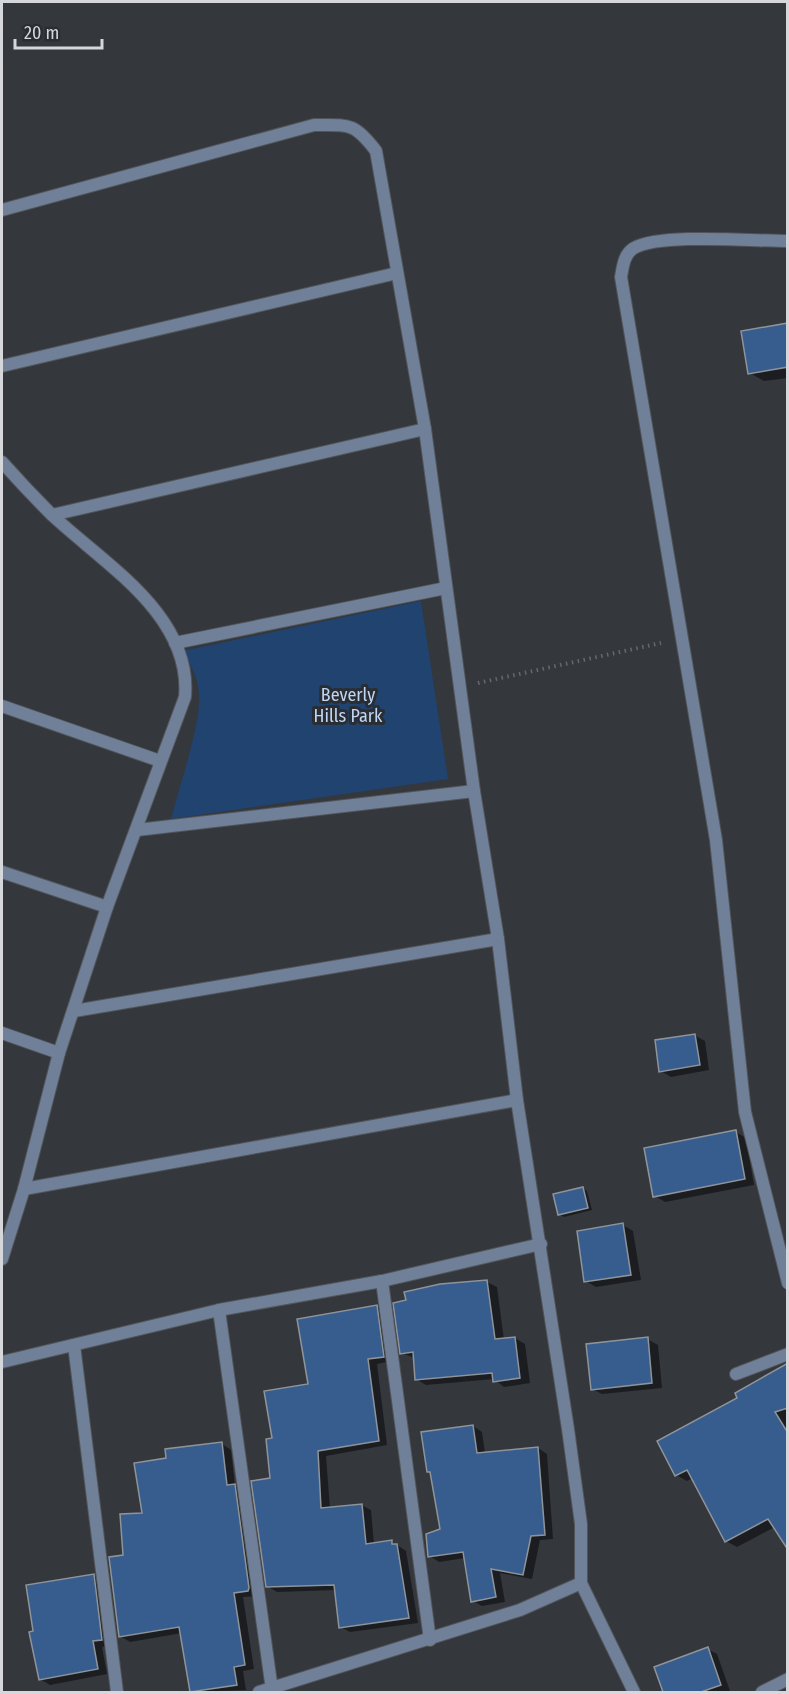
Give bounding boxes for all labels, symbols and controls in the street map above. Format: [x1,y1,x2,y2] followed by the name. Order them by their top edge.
[15,12,102,50] scale bar
[24,22,59,44] text: 20 m
[314,684,383,727] park label: Beverly Hills Park

